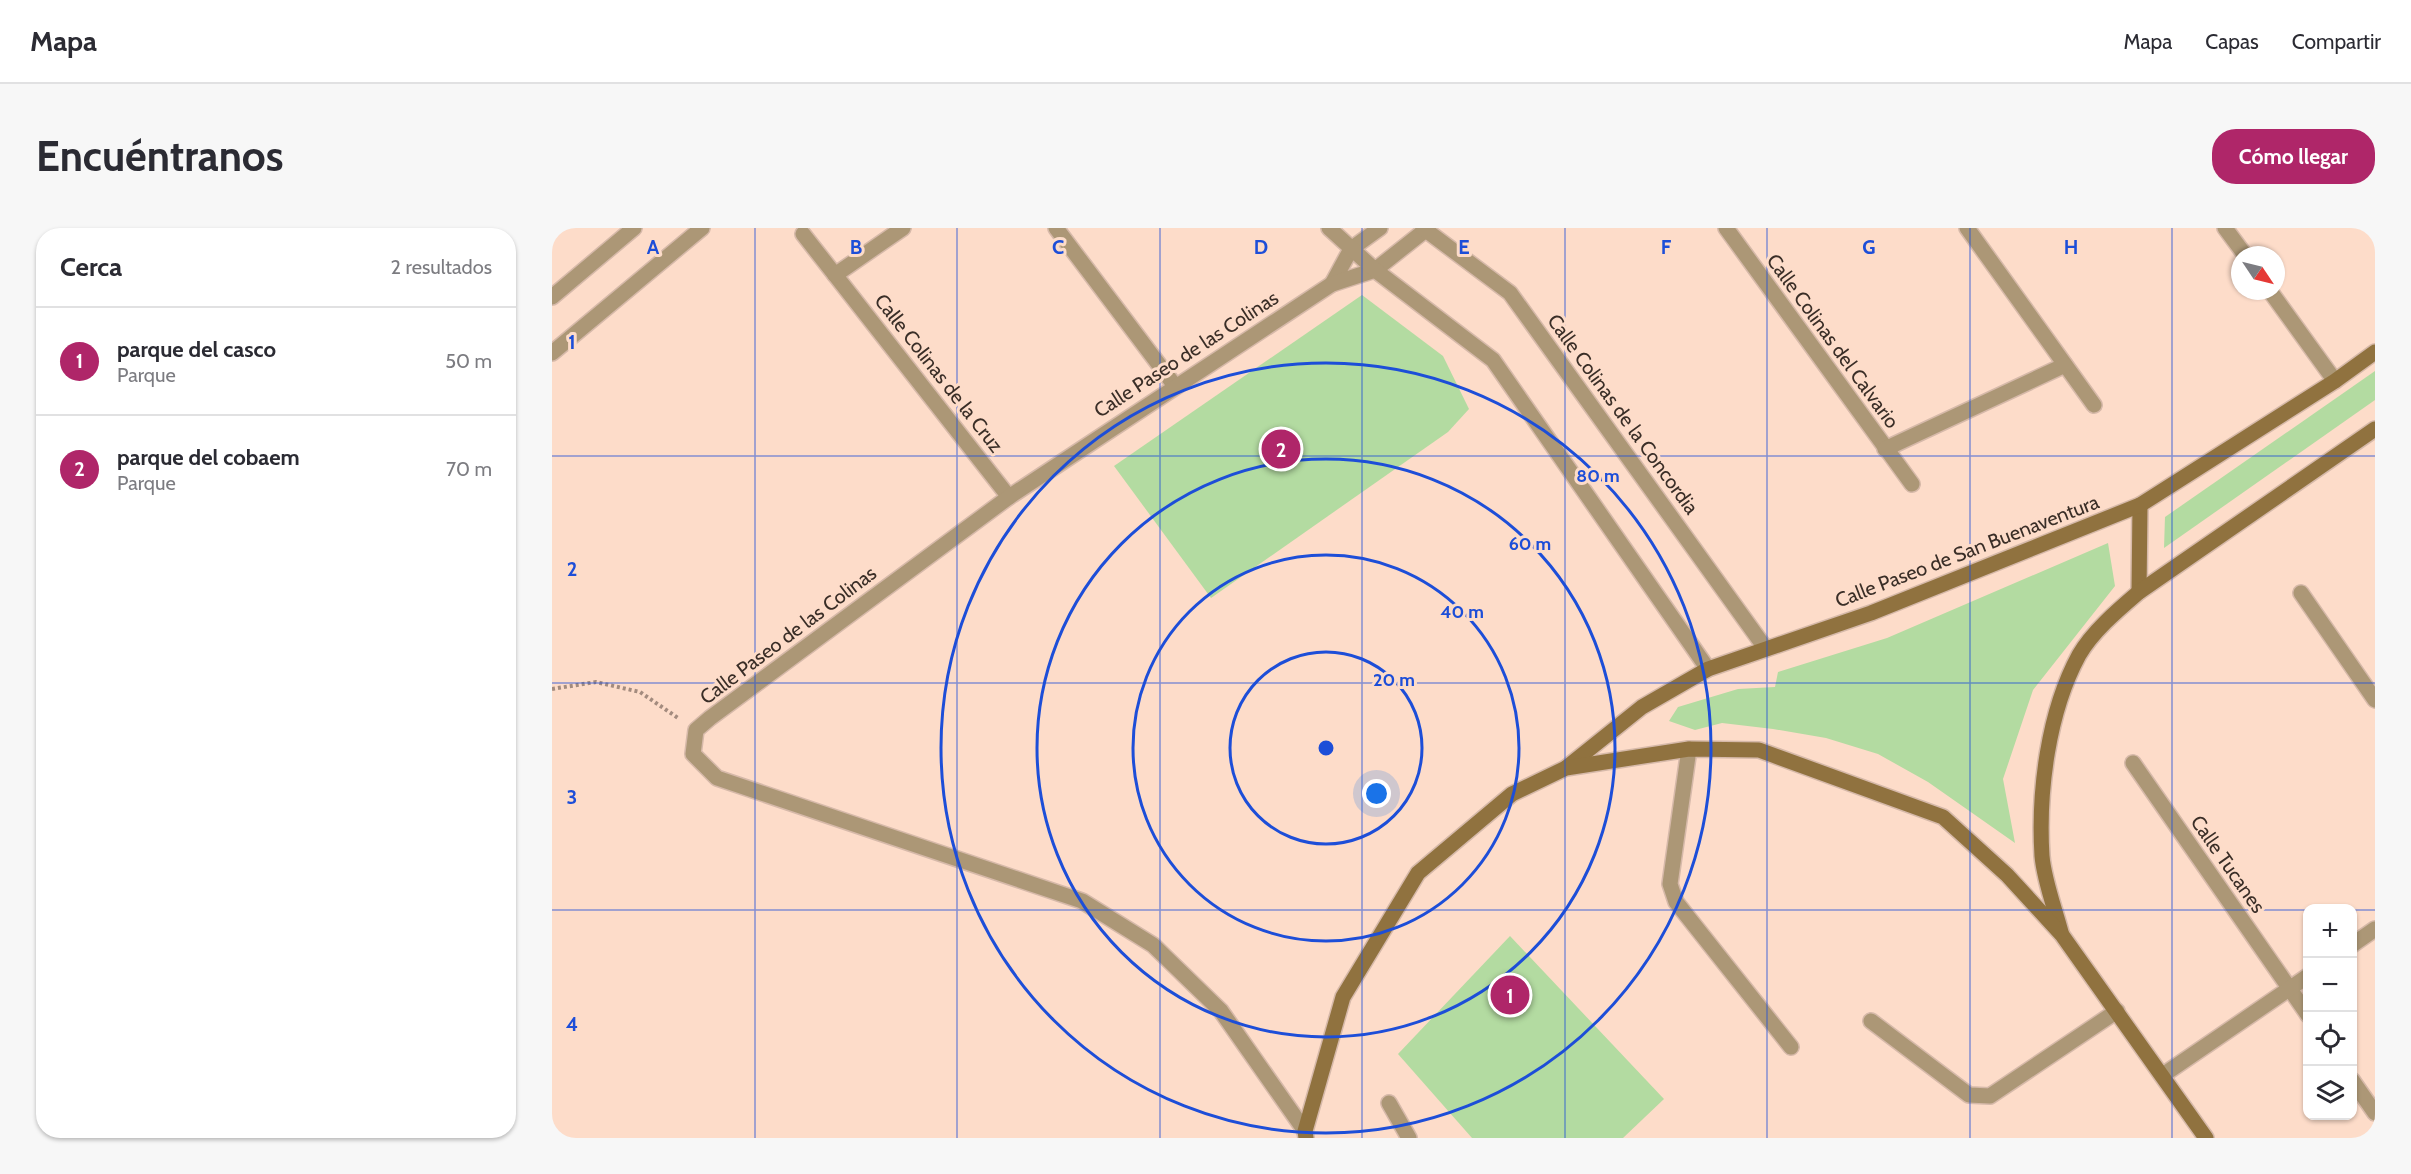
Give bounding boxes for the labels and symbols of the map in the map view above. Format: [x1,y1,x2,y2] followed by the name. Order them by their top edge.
[647,235,660,259] text: A
[850,235,862,259] text: B
[1052,235,1064,259] text: C
[1254,235,1268,259] text: D
[1458,235,1470,259] text: E
[1661,235,1672,259] text: F
[1862,235,1876,259] text: G
[2064,235,2078,259] text: H
[2231,246,2285,300] north arrow
[1762,249,1904,433] street label: Calle Colinas del Calvario
[1089,285,1283,423] street label: Calle Paseo de las Colinas
[870,289,1008,457] street label: Calle Colinas de la Cruz
[1542,309,1704,519] street label: Calle Colinas de la Concordia
[568,330,576,354] text: 1
[1262,426,1300,472] pin: 2
[1576,465,1620,487] text: 80 m
[1832,489,2103,612] street label: Calle Paseo de San Buenaventura
[1509,533,1551,555] text: 60 m
[567,557,577,581] text: 2
[695,561,881,709] street label: Calle Paseo de las Colinas
[1440,601,1484,623] text: 40 m
[1373,669,1415,691] text: 20 m
[1316,738,1336,758] centre of rings
[1362,779,1391,808] your location
[567,785,577,809] text: 3
[2186,811,2270,917] street label: Calle Tucanes
[1490,972,1530,1017] pin: 1
[566,1012,578,1036] text: 4

